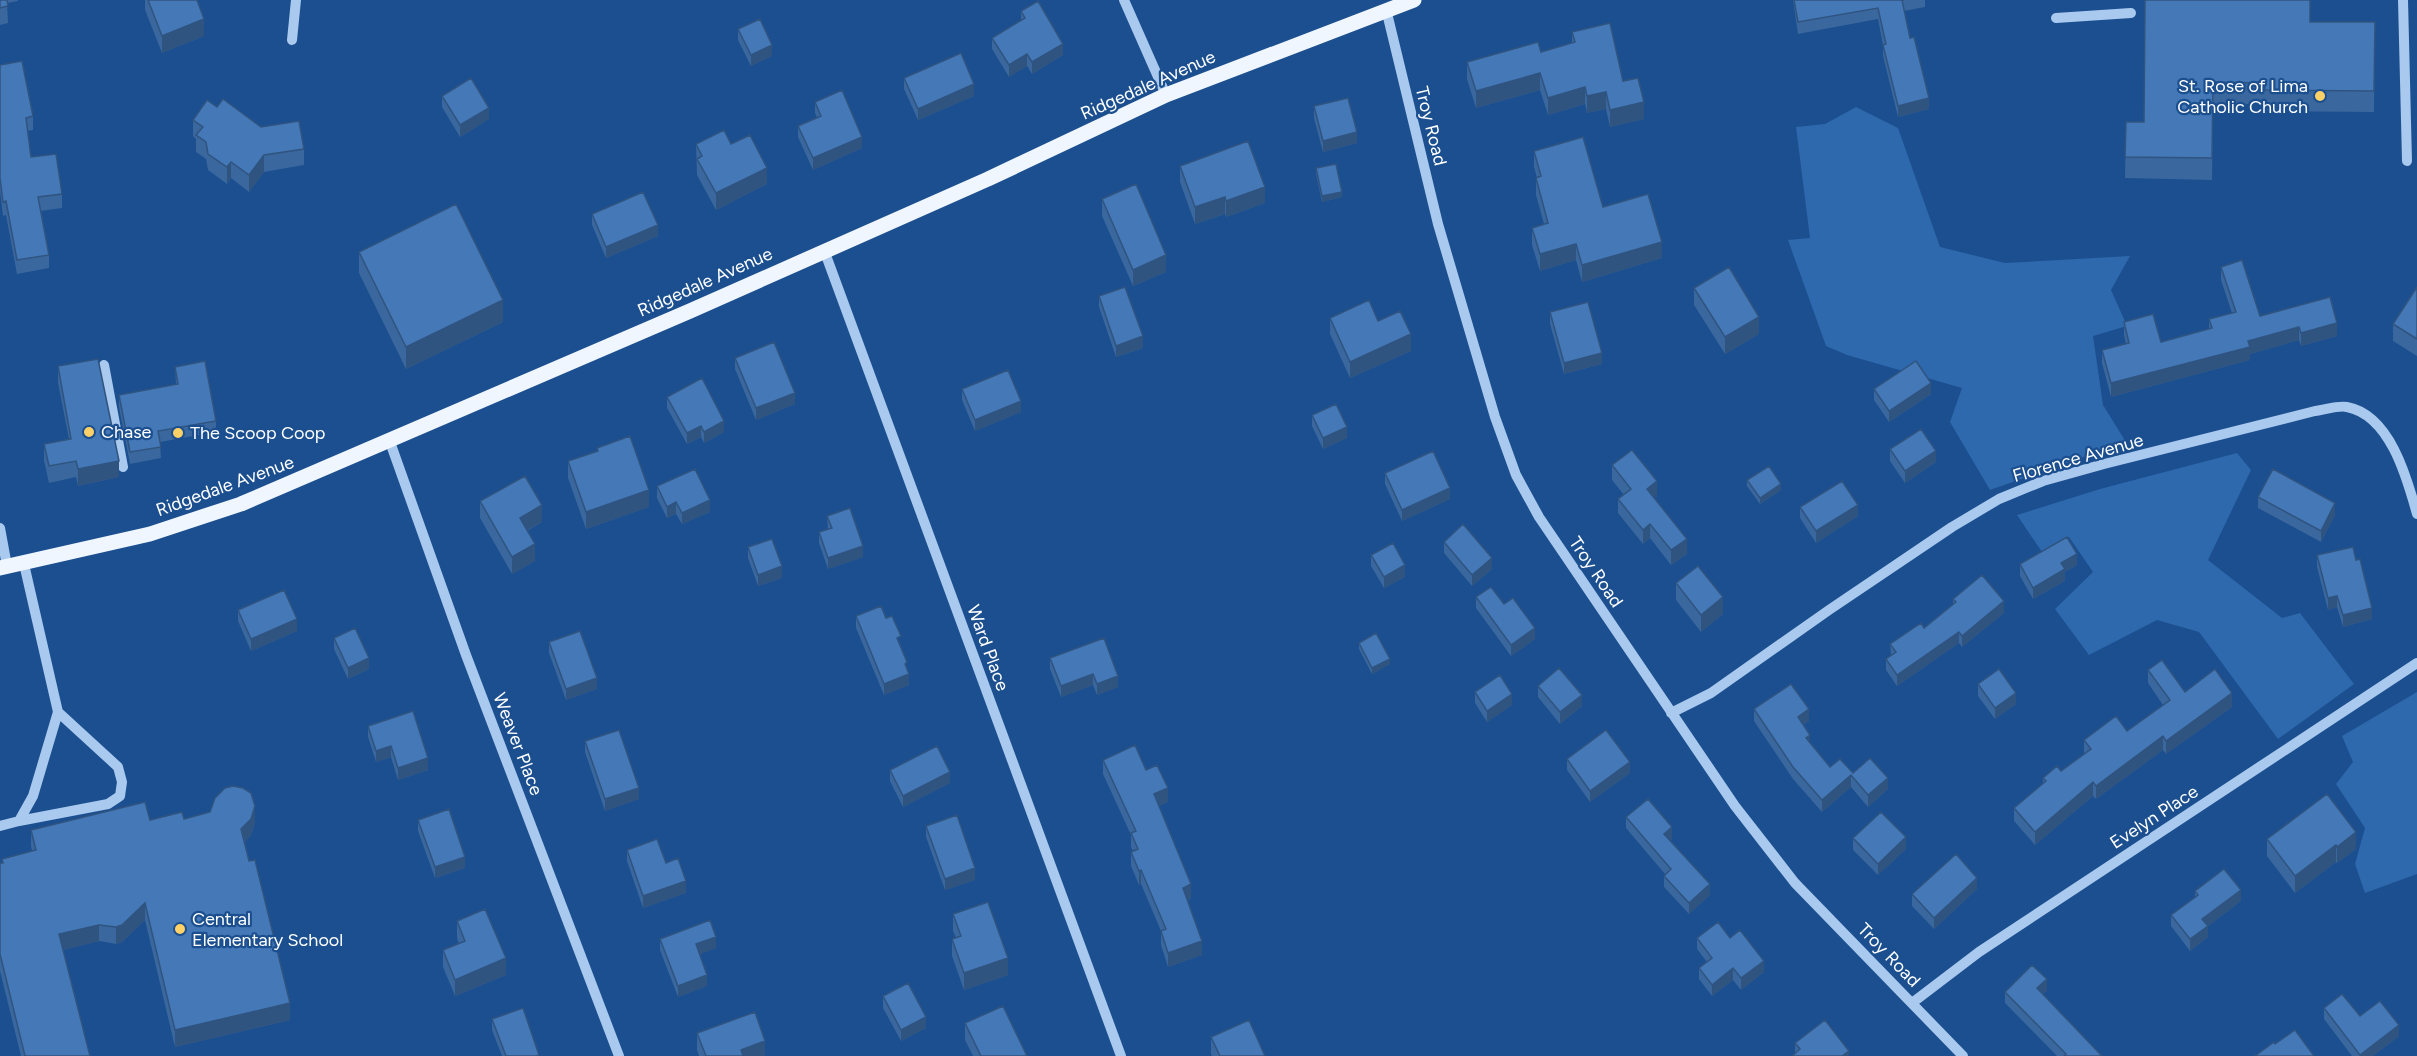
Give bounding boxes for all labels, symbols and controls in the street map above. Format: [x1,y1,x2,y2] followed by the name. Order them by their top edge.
[1077,45,1219,125] street label: Ridgedale Avenue
[2177,75,2308,118] place label: St. Rose of Lima Catholic Church
[1411,84,1451,168] street label: Troy Road
[2313,89,2327,103] marker: St. Rose of Lima Catholic Church
[634,242,776,322] street label: Ridgedale Avenue
[101,421,152,443] place label: Chase
[190,422,326,444] place label: The Scoop Coop
[82,425,96,439] marker: Chase
[171,426,185,440] marker: The Scoop Coop
[2010,429,2146,487] street label: Florence Avenue
[153,451,297,521] street label: Ridgedale Avenue
[1564,532,1628,612] street label: Troy Road
[962,602,1014,694] street label: Ward Place
[488,690,548,799] street label: Weaver Place
[2106,780,2202,854] street label: Evelyn Place
[192,908,343,951] place label: Central Elementary School
[1853,918,1925,992] street label: Troy Road
[173,922,187,936] marker: Central Elementary School

